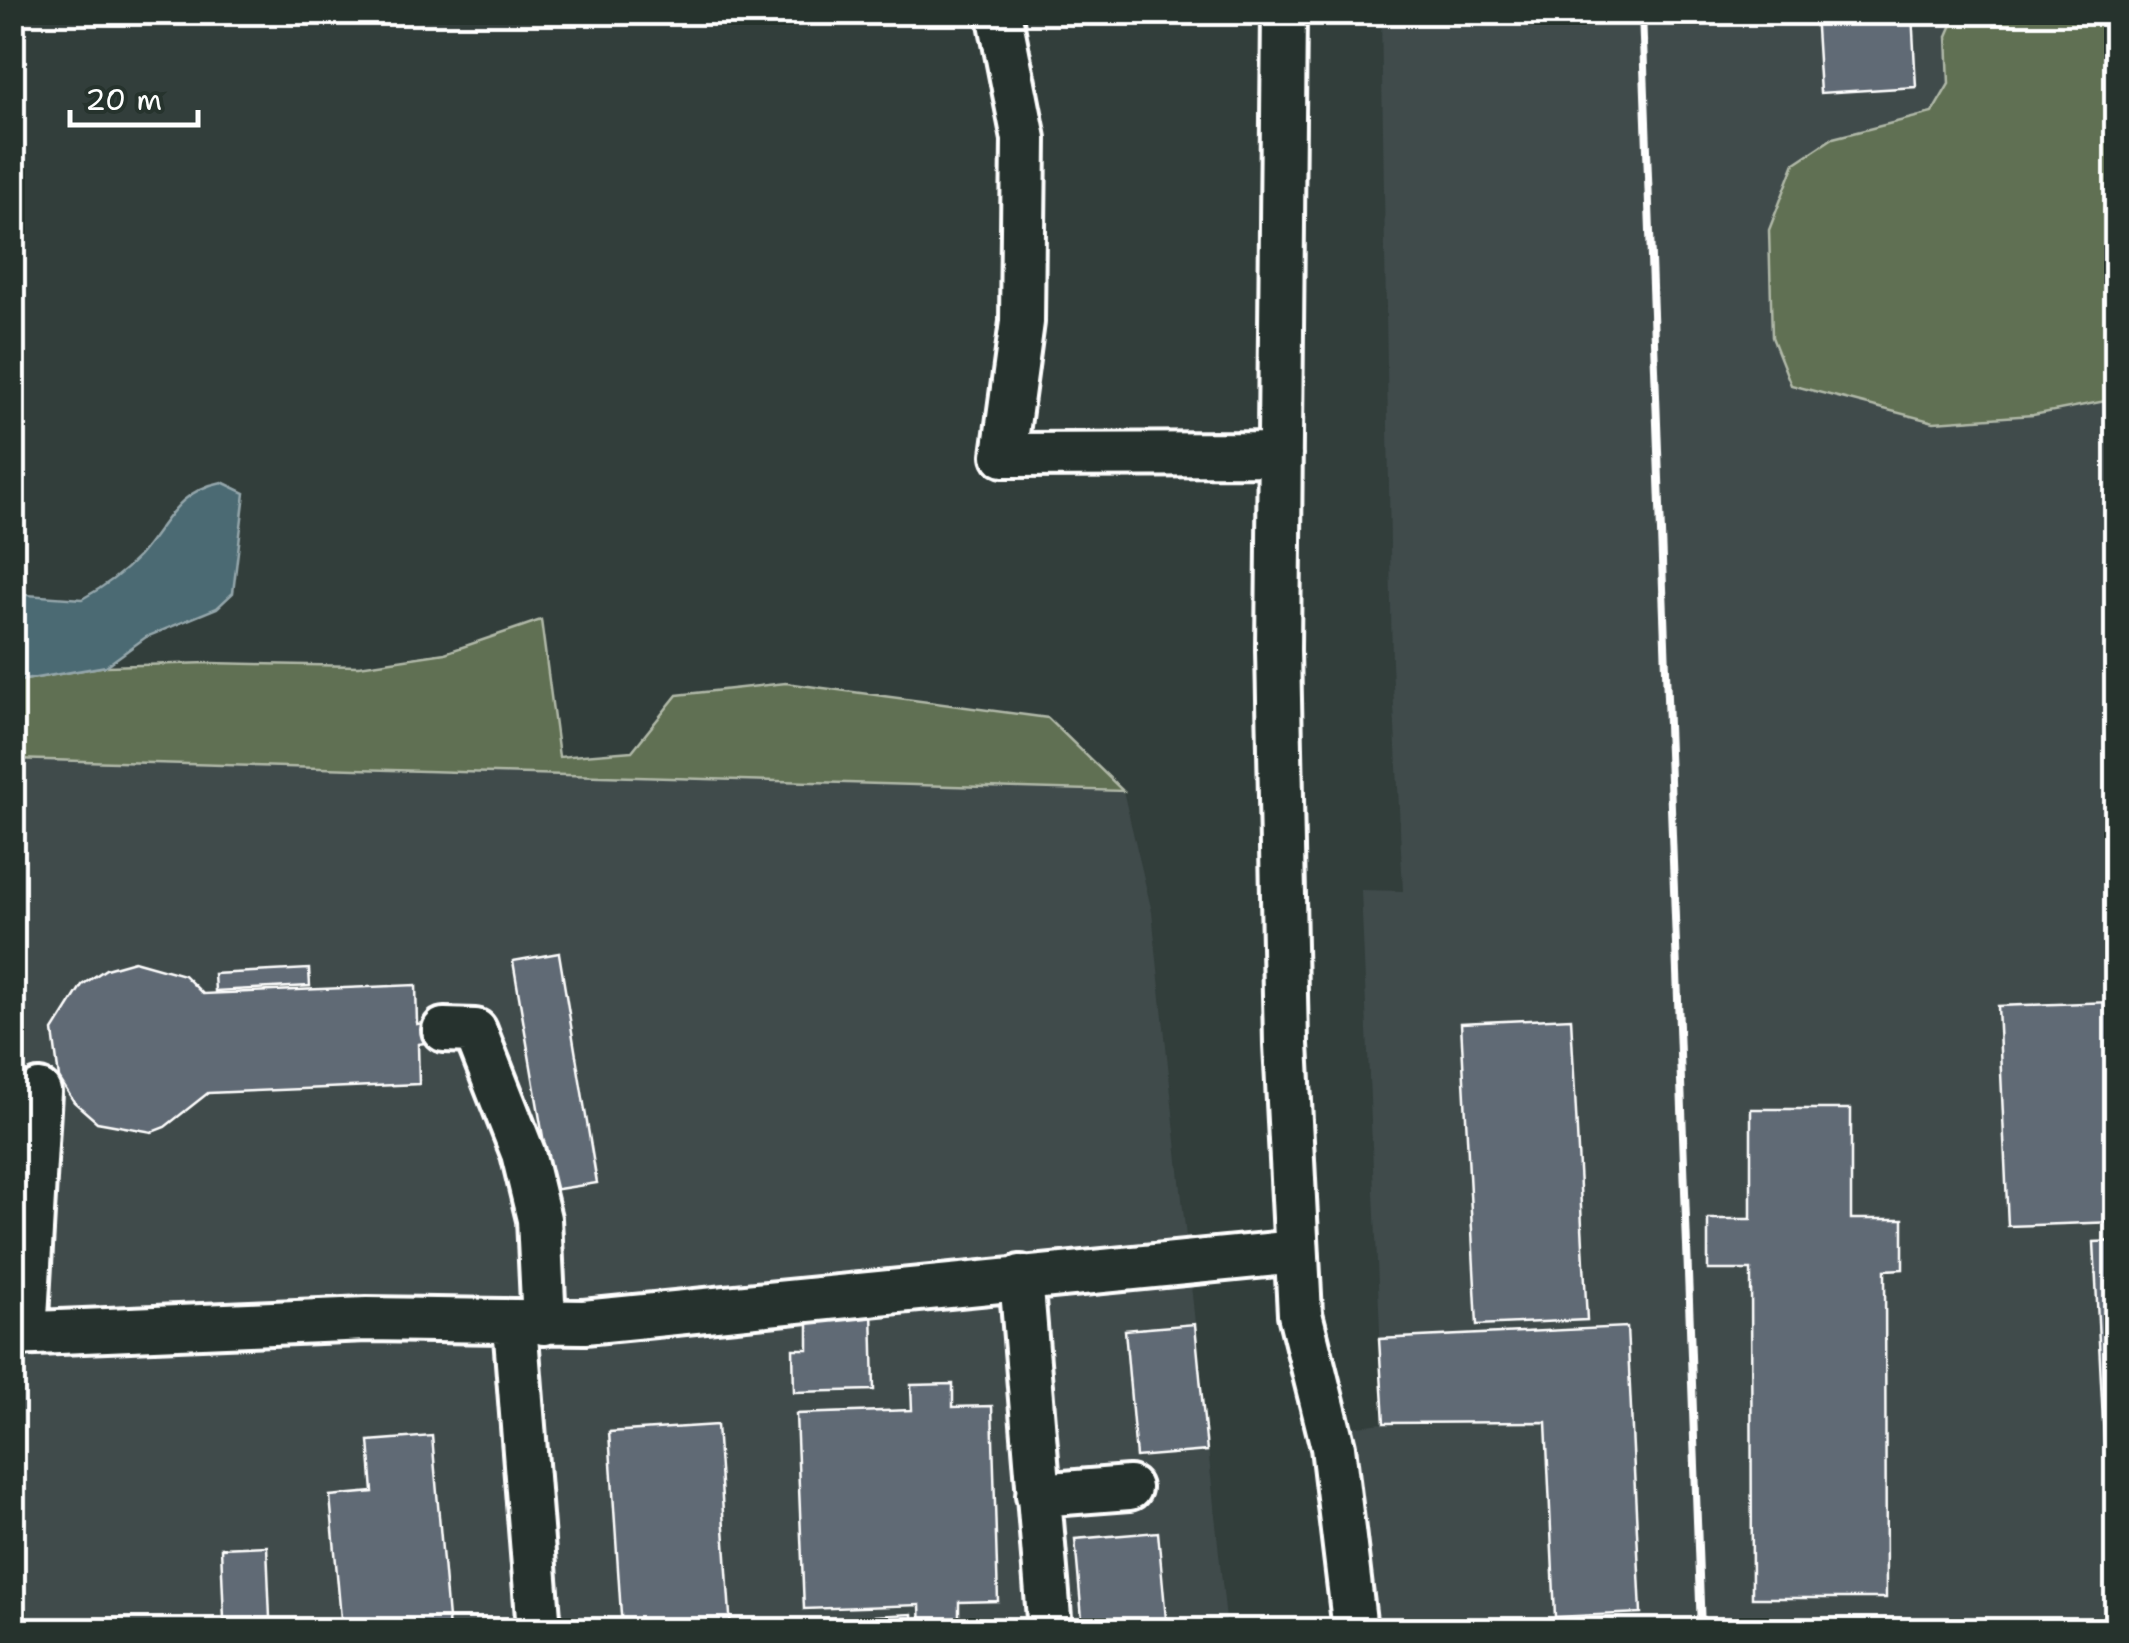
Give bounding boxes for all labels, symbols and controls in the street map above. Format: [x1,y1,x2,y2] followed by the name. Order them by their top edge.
[70,65,198,127] scale bar
[85,79,162,120] text: 20 m

